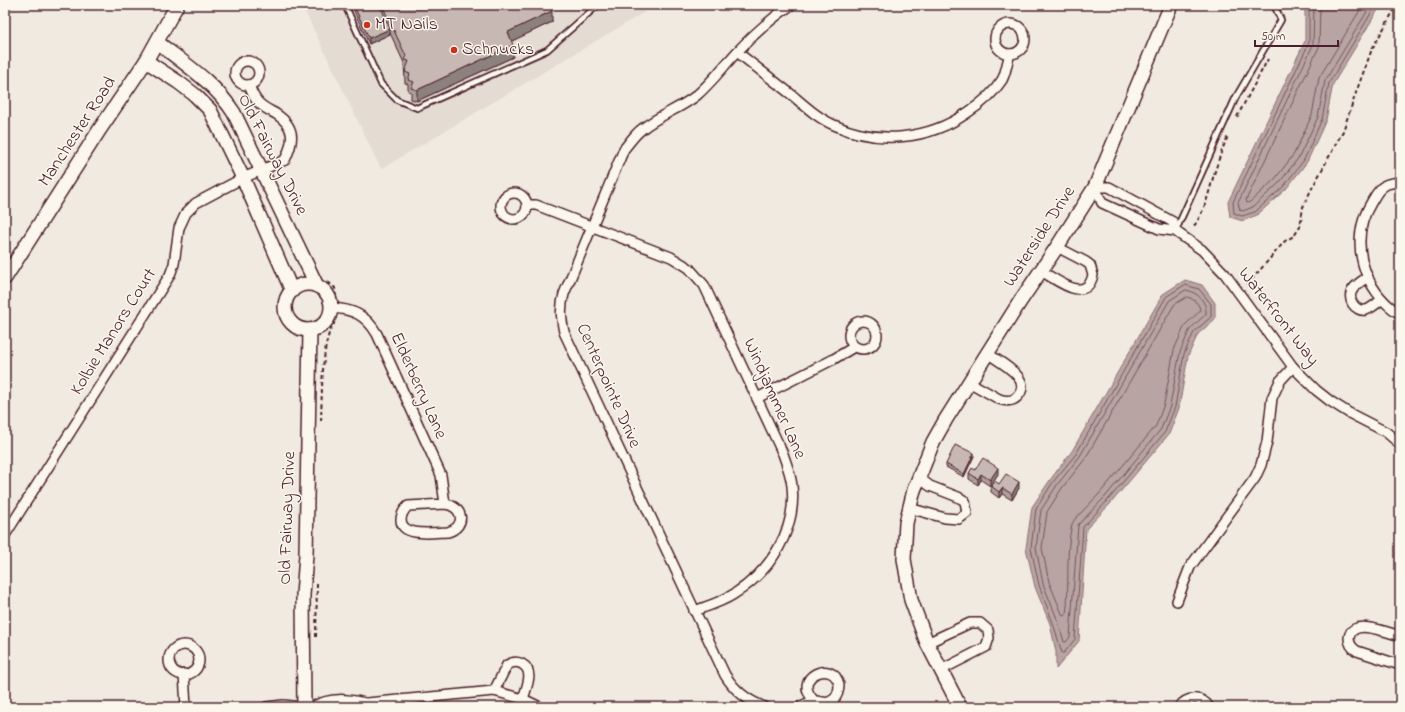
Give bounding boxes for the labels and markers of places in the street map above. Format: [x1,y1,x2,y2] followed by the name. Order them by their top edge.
[375,12,438,38] place label: MT Nails
[362,20,372,30] marker: MT Nails
[462,37,534,63] place label: Schnucks
[449,45,459,55] marker: Schnucks

